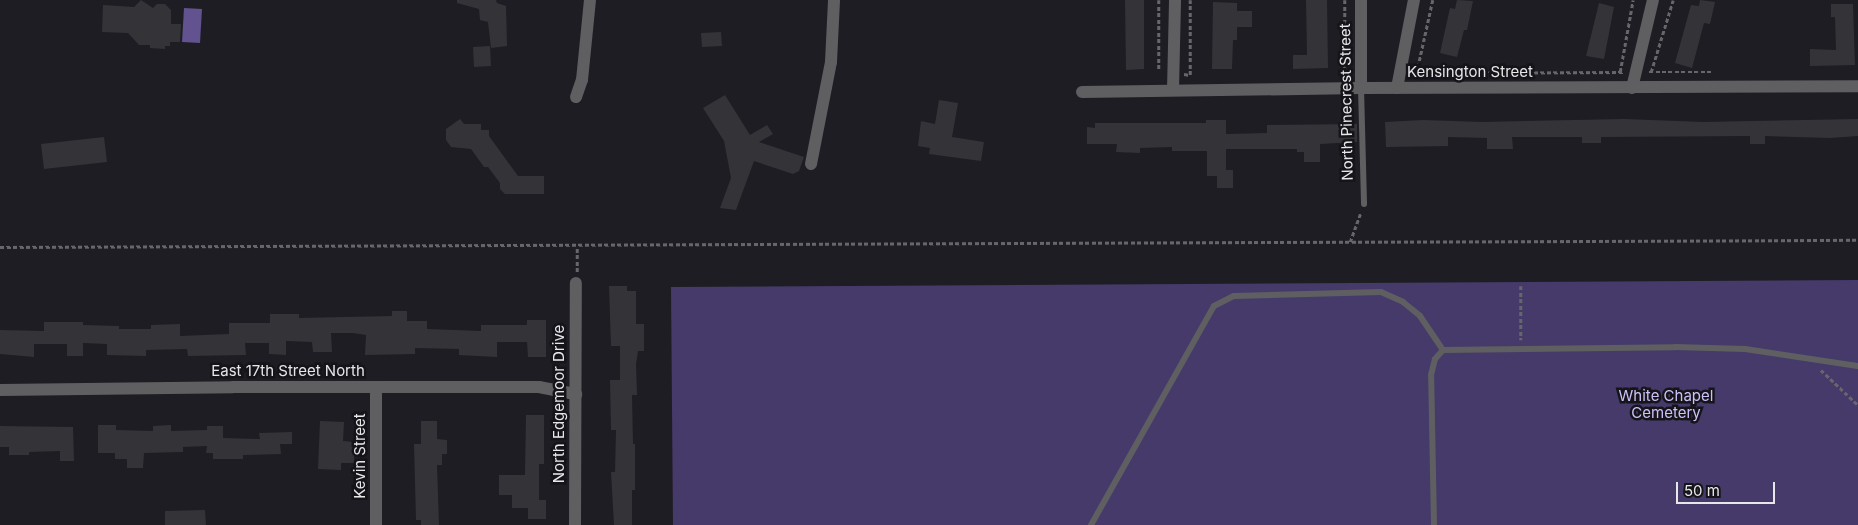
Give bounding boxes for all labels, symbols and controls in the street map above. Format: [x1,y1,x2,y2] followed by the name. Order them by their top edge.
[1336,23,1356,181] street label: North Pinecrest Street
[1407,63,1533,81] street label: Kensington Street
[550,325,568,483] street label: North Edgemoor Drive
[211,362,365,380] street label: East 17th Street North
[1619,386,1713,421] park label: White Chapel Cemetery
[351,413,369,499] street label: Kevin Street
[1678,472,1777,504] scale bar
[1684,481,1720,500] text: 50 m

